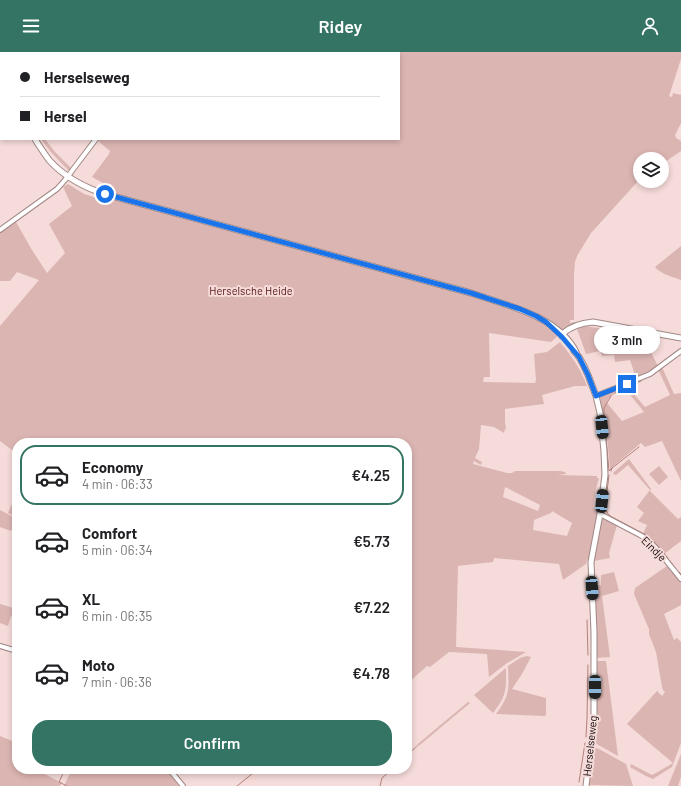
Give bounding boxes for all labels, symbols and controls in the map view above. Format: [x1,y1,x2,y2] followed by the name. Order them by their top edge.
[20,15,42,37] icon: menu
[319,15,362,37] text: Ridey
[639,15,661,37] icon: person
[44,68,130,86] text: Herselseweg
[44,107,87,125] text: Hersel
[633,152,669,188] map controls
[633,152,669,188] button: layers
[96,185,114,203] route start
[209,284,293,297] park label: Herselsche Heide
[594,326,660,354] callout: 3 min
[612,332,642,348] text: 3 min
[618,375,636,393] route end
[595,414,609,440] car
[34,457,70,493] icon: car
[82,458,143,476] text: Economy
[351,466,390,484] text: €4.25
[82,476,153,492] text: 4 min · 06:33
[595,488,609,514] car
[34,523,70,559] icon: car
[82,524,137,542] text: Comfort
[353,532,390,550] text: €5.73
[639,533,670,564] street label: Eindje
[82,542,153,558] text: 5 min · 06:34
[585,576,599,600] car
[34,589,70,625] icon: car
[82,590,100,608] text: XL
[353,598,390,616] text: €7.22
[82,608,152,624] text: 6 min · 06:35
[34,655,70,691] icon: car
[82,656,115,674] text: Moto
[352,664,390,682] text: €4.78
[82,674,152,690] text: 7 min · 06:36
[589,675,601,699] car
[580,715,599,777] street label: Herselseweg
[32,720,392,766] button: Confirm

